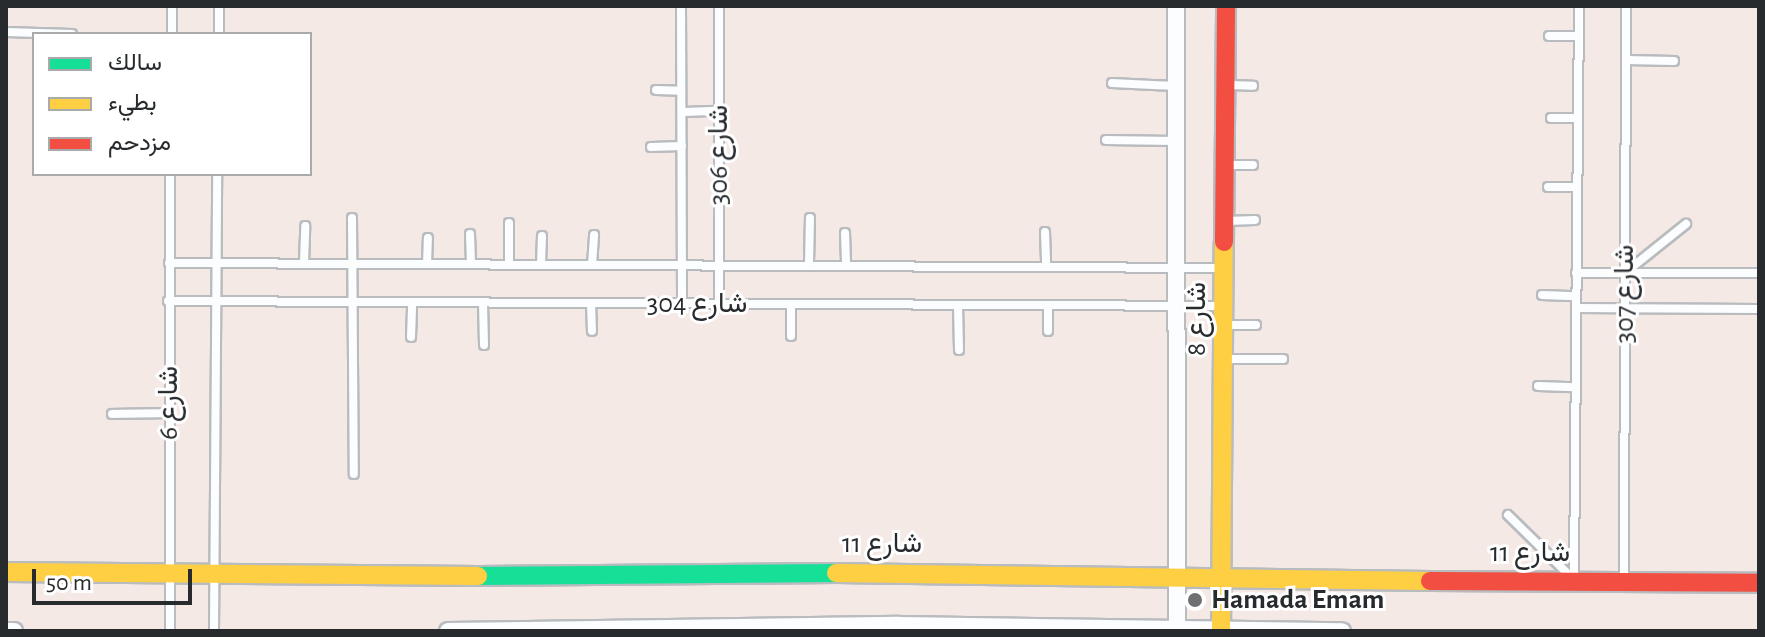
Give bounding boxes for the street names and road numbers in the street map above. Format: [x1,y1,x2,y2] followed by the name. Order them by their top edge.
[702,105,736,205] street label: شارع 306
[1608,245,1642,343] street label: شارع 307
[1180,282,1214,356] street label: شارع 8
[647,287,747,321] street label: شارع 304
[152,366,186,440] street label: شارع 6
[842,527,922,561] street label: شارع 11
[1490,536,1570,570] street label: شارع 11

